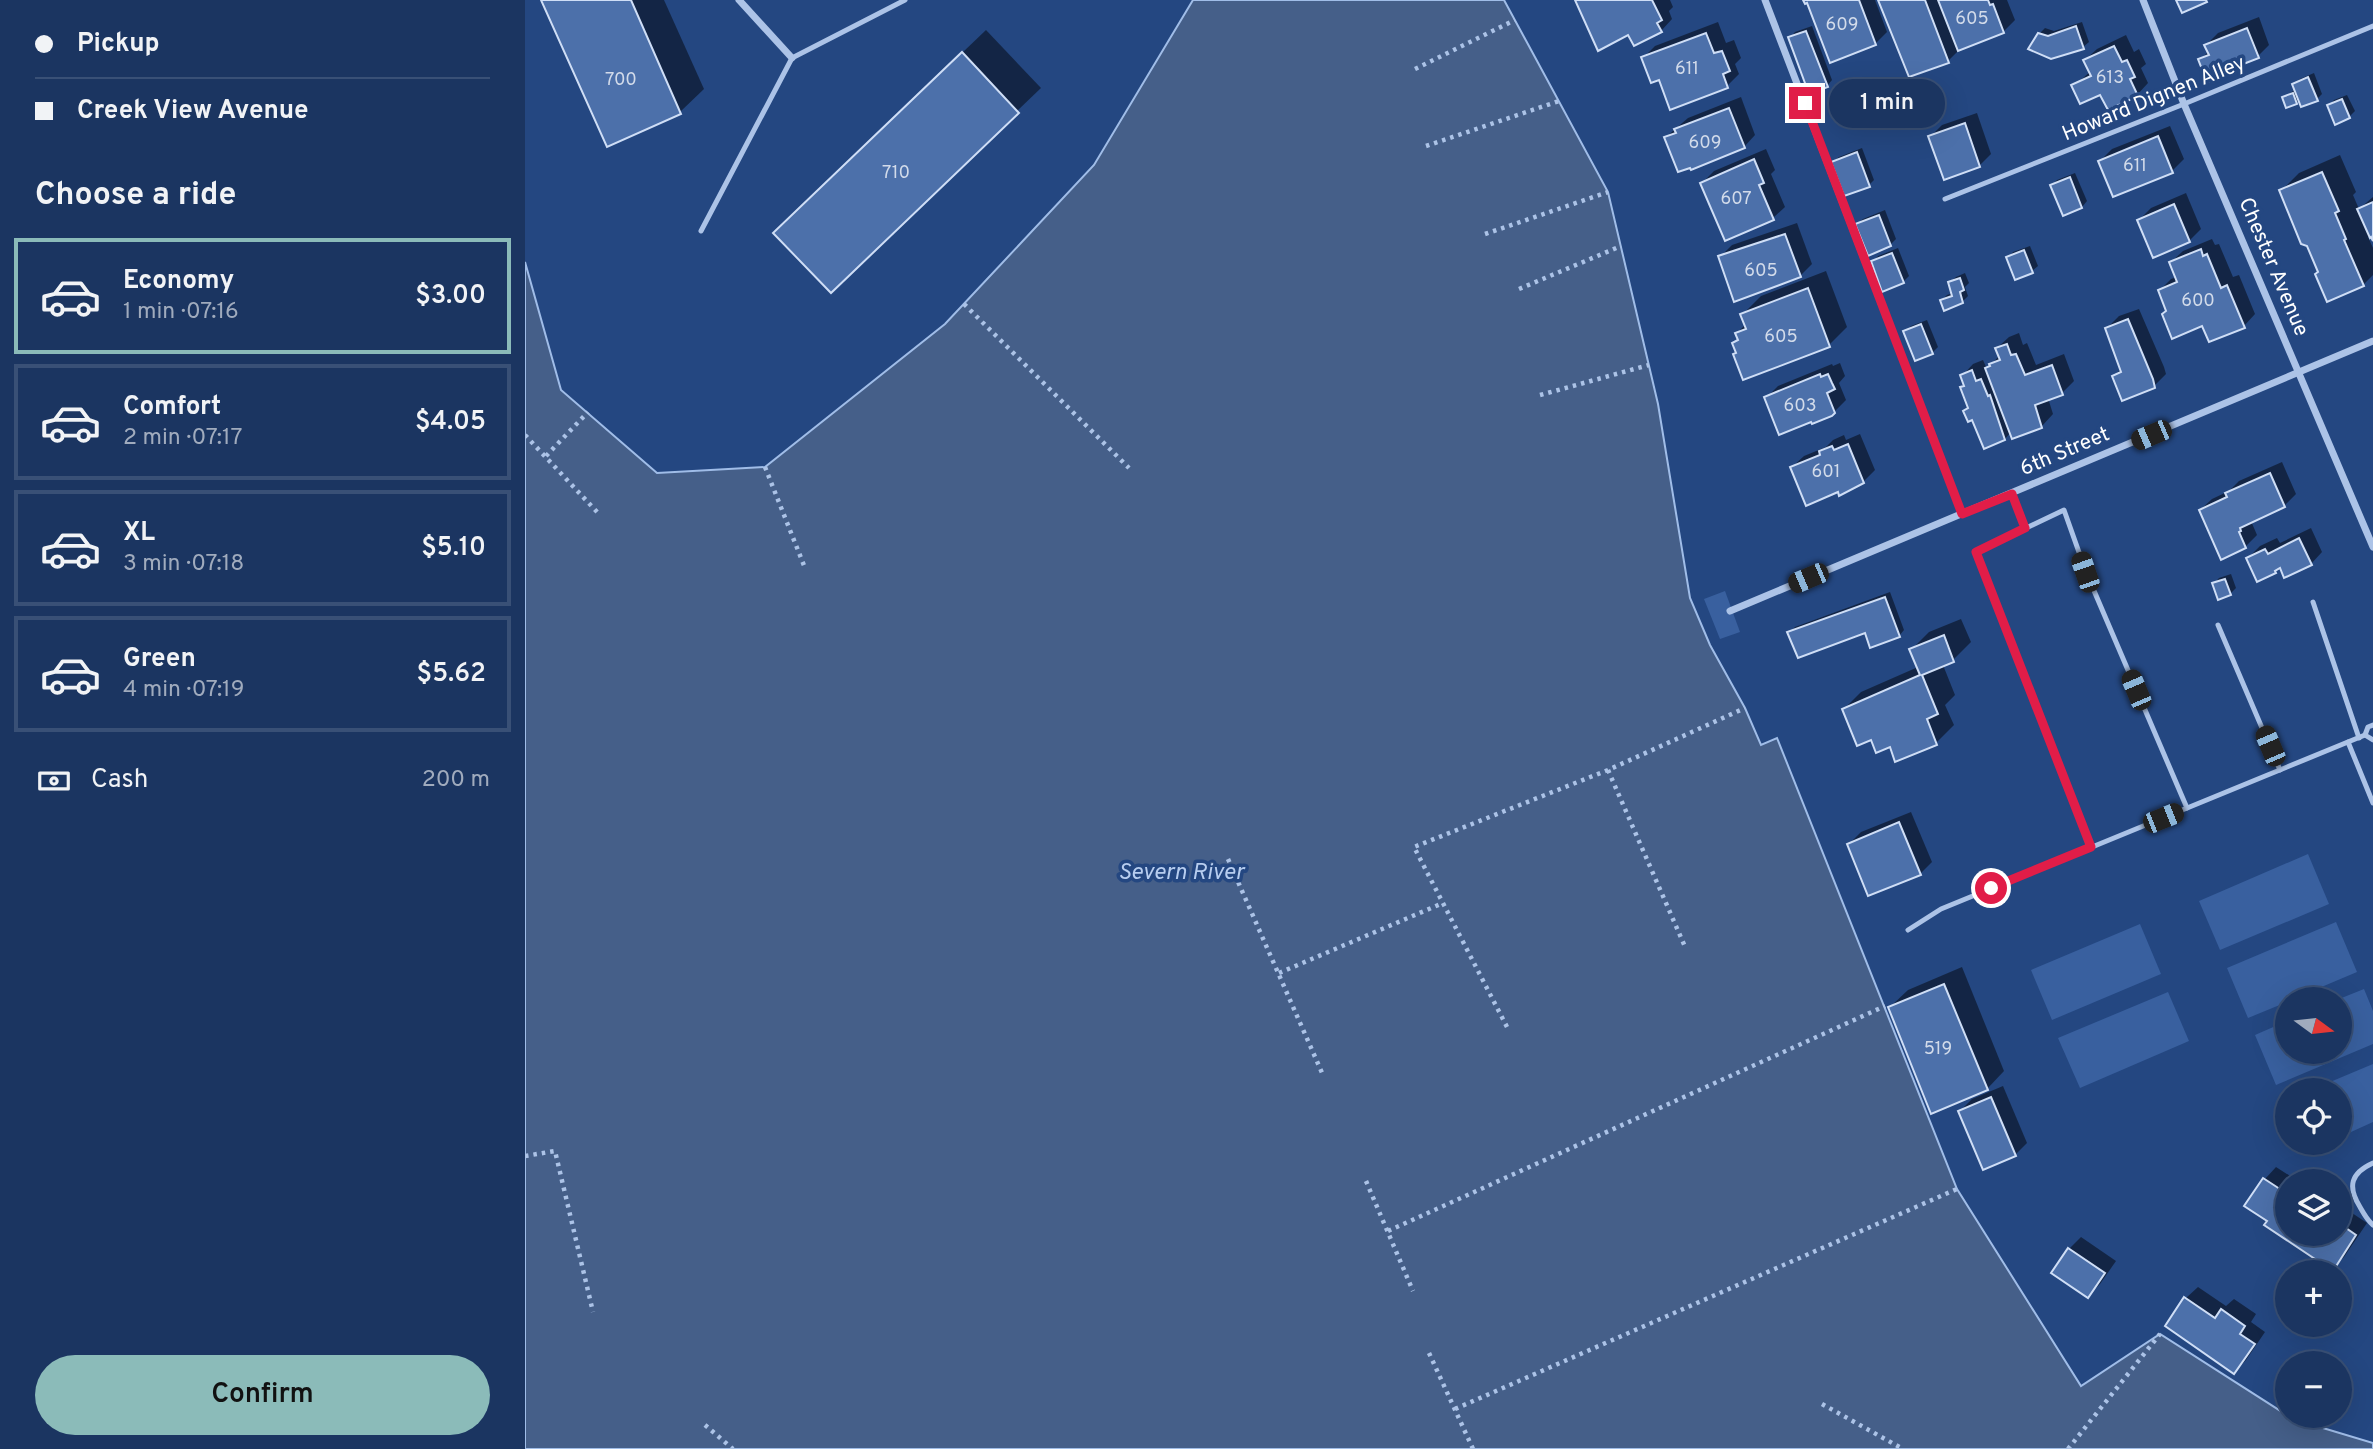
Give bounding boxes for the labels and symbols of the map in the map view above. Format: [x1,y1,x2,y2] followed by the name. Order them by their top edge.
[1955,8,1989,31] house number: 605
[1825,14,1859,37] house number: 609
[2058,50,2250,148] street label: Howard Dignen Alley
[1675,58,1699,81] house number: 611
[2096,67,2124,90] house number: 613
[605,69,637,92] house number: 700
[1829,78,1945,128] callout: 1 min
[1789,87,1821,119] route end
[1688,132,1722,155] house number: 609
[2123,155,2147,178] house number: 611
[882,162,910,185] house number: 710
[1720,188,1752,211] house number: 607
[2232,194,2314,340] street label: Chester Avenue
[1744,260,1778,283] house number: 605
[2181,290,2215,313] house number: 600
[1764,326,1798,349] house number: 605
[1783,395,1817,418] house number: 603
[2128,417,2175,453] car
[2016,421,2114,483] street label: 6th Street
[1811,461,1841,484] house number: 601
[2069,549,2102,595] car
[1785,560,1832,596] car
[2119,667,2154,713] car
[2253,723,2288,769] car
[2140,800,2187,836] car
[1118,859,1246,888] water label: Severn River
[1975,872,2007,904] route start
[2275,987,2352,1064] north arrow
[1924,1038,1952,1061] house number: 519

